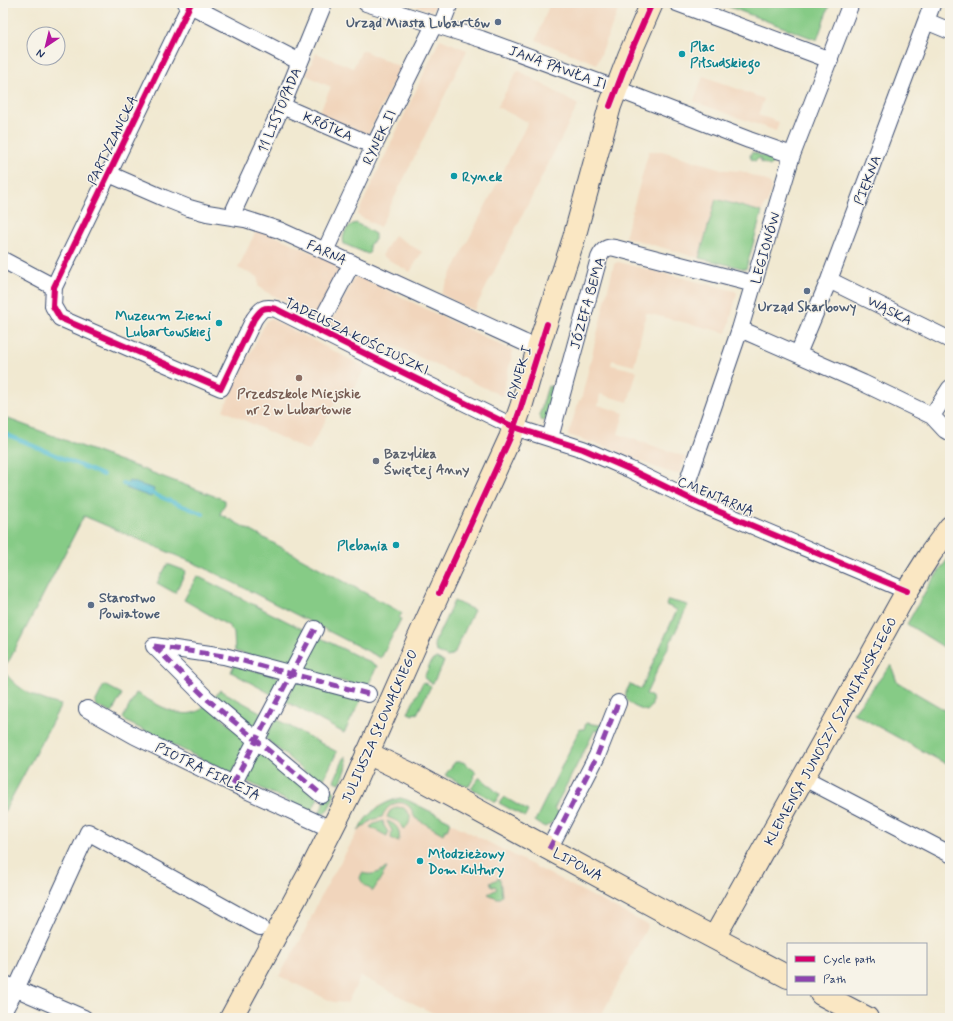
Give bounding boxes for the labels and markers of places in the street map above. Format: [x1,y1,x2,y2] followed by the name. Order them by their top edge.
[346,14,490,32] place label: Urząd Miasta Lubartów
[493,17,503,27] marker: Urząd Miasta Lubartów
[690,38,760,75] place label: Plac Piłsudskiego
[677,49,687,59] marker: Plac Piłsudskiego
[462,168,502,186] place label: Rynek
[449,171,459,181] marker: Rynek
[802,286,812,296] marker: Urząd Skarbowy
[758,298,857,316] place label: Urząd Skarbowy
[115,307,211,342] place label: Muzeum Ziemi Lubartowskiej
[214,318,224,328] marker: Muzeum Ziemi Lubartowskiej
[294,373,304,383] marker: Przedszkole Miejskie nr 2 w Lubartowie
[237,385,361,419] place label: Przedszkole Miejskie nr 2 w Lubartowie
[384,445,469,480] place label: Bazylika Świętej Anny
[371,456,381,466] marker: Bazylika Świętej Anny
[337,537,388,555] place label: Plebania
[391,540,401,550] marker: Plebania
[99,589,160,623] place label: Starostwo Powiatowe
[86,600,96,610] marker: Starostwo Powiatowe
[428,845,505,879] place label: Młodzieżowy Dom Kultury
[415,856,425,866] marker: Młodzieżowy Dom Kultury

